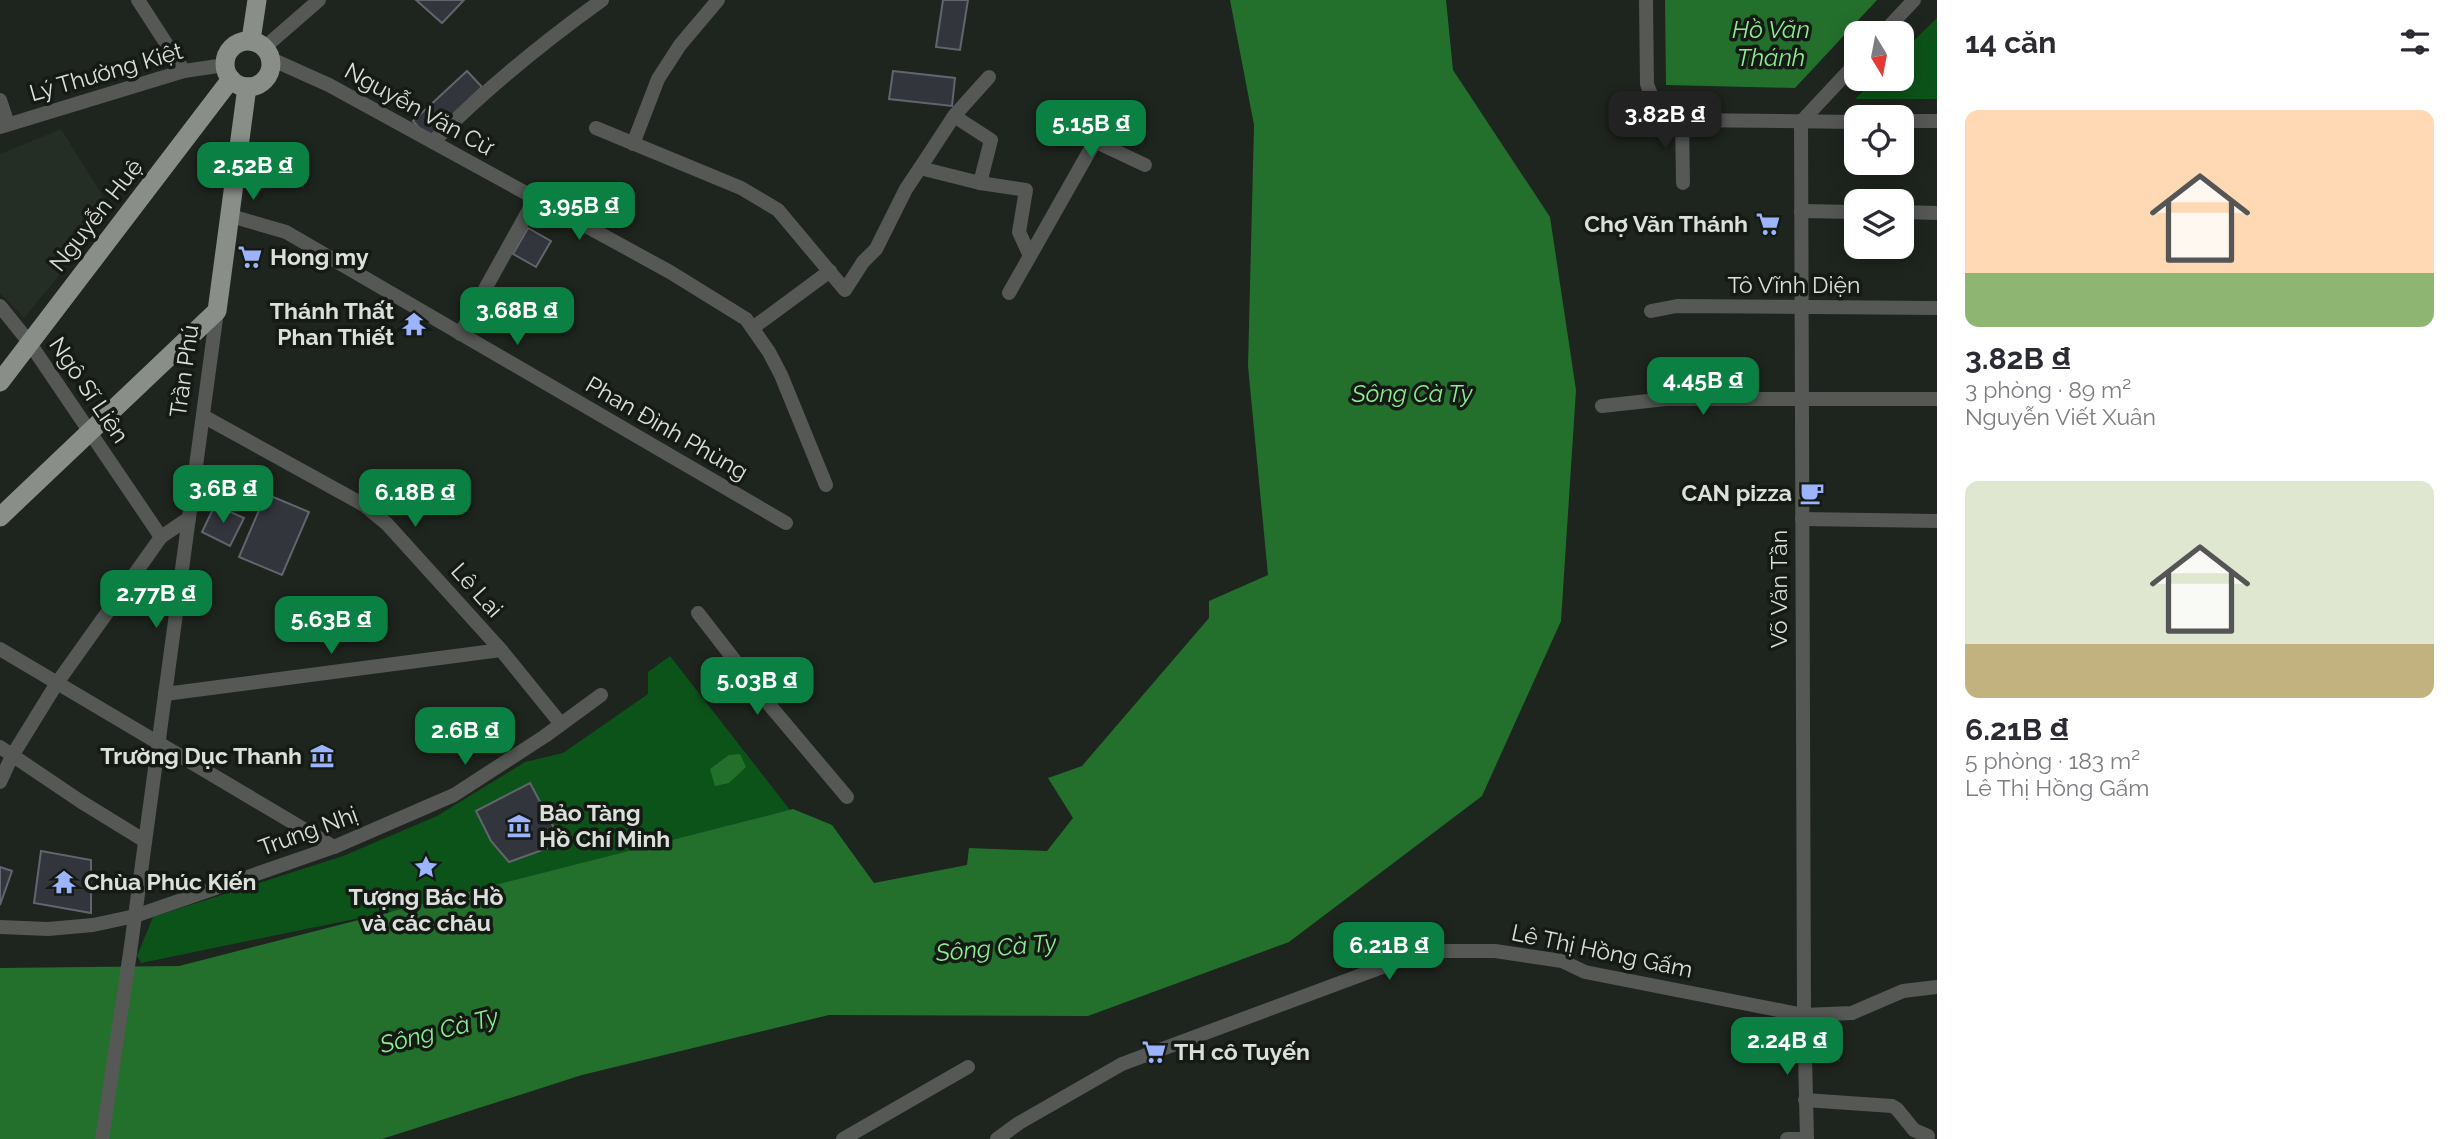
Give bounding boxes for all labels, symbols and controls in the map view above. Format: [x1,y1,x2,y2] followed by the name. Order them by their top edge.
[1732,15,1810,72] water label: Hồ Văn Thánh
[1844,21,1914,91] north arrow
[1844,21,1914,259] map controls
[2396,23,2434,61] icon: filters
[1965,25,2056,60] text: 14 căn
[26,37,186,106] street label: Lý Thường Kiệt
[340,57,499,161] street label: Nguyễn Văn Cừ
[1600,92,1730,151] pin: 3.82B ₫
[1026,100,1156,160] pin: 5.15B ₫
[1625,100,1705,127] text: 3.82B ₫
[1844,105,1914,175] button: locate
[1052,109,1130,136] text: 5.15B ₫
[188,142,318,202] pin: 2.52B ₫
[213,151,293,178] text: 2.52B ₫
[43,153,148,276] street label: Nguyễn Huệ
[2137,155,2263,281] icon: home
[514,182,644,242] pin: 3.95B ₫
[1844,189,1914,259] button: layers
[539,191,619,218] text: 3.95B ₫
[1584,210,1748,237] place label: Chợ Văn Thánh
[1754,210,1782,238] supermarket icon: Chợ Văn Thánh
[236,243,264,271] supermarket icon: Hong my
[270,243,369,270] place label: Hong my
[1728,271,1860,298] street label: Tô Vĩnh Diện
[452,288,582,347] pin: 3.68B ₫
[476,296,558,323] text: 3.68B ₫
[270,297,394,350] place label: Thánh Thất Phan Thiết
[400,310,428,338] temple icon: Thánh Thất Phan Thiết
[164,323,203,419] street label: Trần Phú
[44,332,135,448] street label: Ngô Sĩ Liên
[1965,341,2070,376] text: 3.82B ₫
[1638,358,1768,417] pin: 4.45B ₫
[1663,366,1743,393] text: 4.45B ₫
[581,370,753,485] street label: Phan Đình Phùng
[1965,376,2131,403] text: 3 phòng · 89 m²
[1351,379,1474,408] water label: Sông Cà Ty
[1965,403,2156,430] text: Nguyễn Viết Xuân
[166,466,280,525] pin: 3.6B ₫
[350,470,480,529] pin: 6.18B ₫
[189,474,257,501] text: 3.6B ₫
[375,478,455,505] text: 6.18B ₫
[1682,479,1792,506] place label: CAN pizza
[1798,479,1826,507] cafe icon: CAN pizza
[2137,526,2263,652] icon: home
[1765,530,1792,648] street label: Võ Văn Tần
[446,557,509,622] street label: Lê Lai
[91,570,221,630] pin: 2.77B ₫
[116,579,196,606] text: 2.77B ₫
[266,596,396,656] pin: 5.63B ₫
[291,605,371,632] text: 5.63B ₫
[692,658,822,717] pin: 5.03B ₫
[717,666,797,693] text: 5.03B ₫
[408,708,522,767] pin: 2.6B ₫
[1965,712,2069,747] text: 6.21B ₫
[431,716,499,743] text: 2.6B ₫
[100,742,302,769] place label: Trường Dục Thanh
[308,742,336,770] museum icon: Trường Dục Thanh
[1965,747,2140,774] text: 5 phòng · 183 m²
[1965,774,2149,801] text: Lê Thị Hồng Gấm
[539,799,670,852] place label: Bảo Tàng Hồ Chí Minh
[255,800,361,861] street label: Trưng Nhị
[505,812,533,840] museum icon: Bảo Tàng Hồ Chí Minh
[412,853,440,881] place icon: Tượng Bác Hồ và các cháu
[50,868,78,896] temple icon: Chùa Phúc Kiến
[84,868,256,895] place label: Chùa Phúc Kiến
[349,883,503,936] place label: Tượng Bác Hồ và các cháu
[1509,918,1695,983] street label: Lê Thị Hồng Gấm
[1324,922,1454,982] pin: 6.21B ₫
[934,928,1059,967] water label: Sông Cà Ty
[1349,931,1429,958] text: 6.21B ₫
[376,1002,502,1059] water label: Sông Cà Ty
[1722,1018,1852,1077] pin: 2.24B ₫
[1747,1026,1827,1053] text: 2.24B ₫
[1140,1038,1168,1066] supermarket icon: TH cô Tuyến
[1174,1038,1310,1065] place label: TH cô Tuyến

